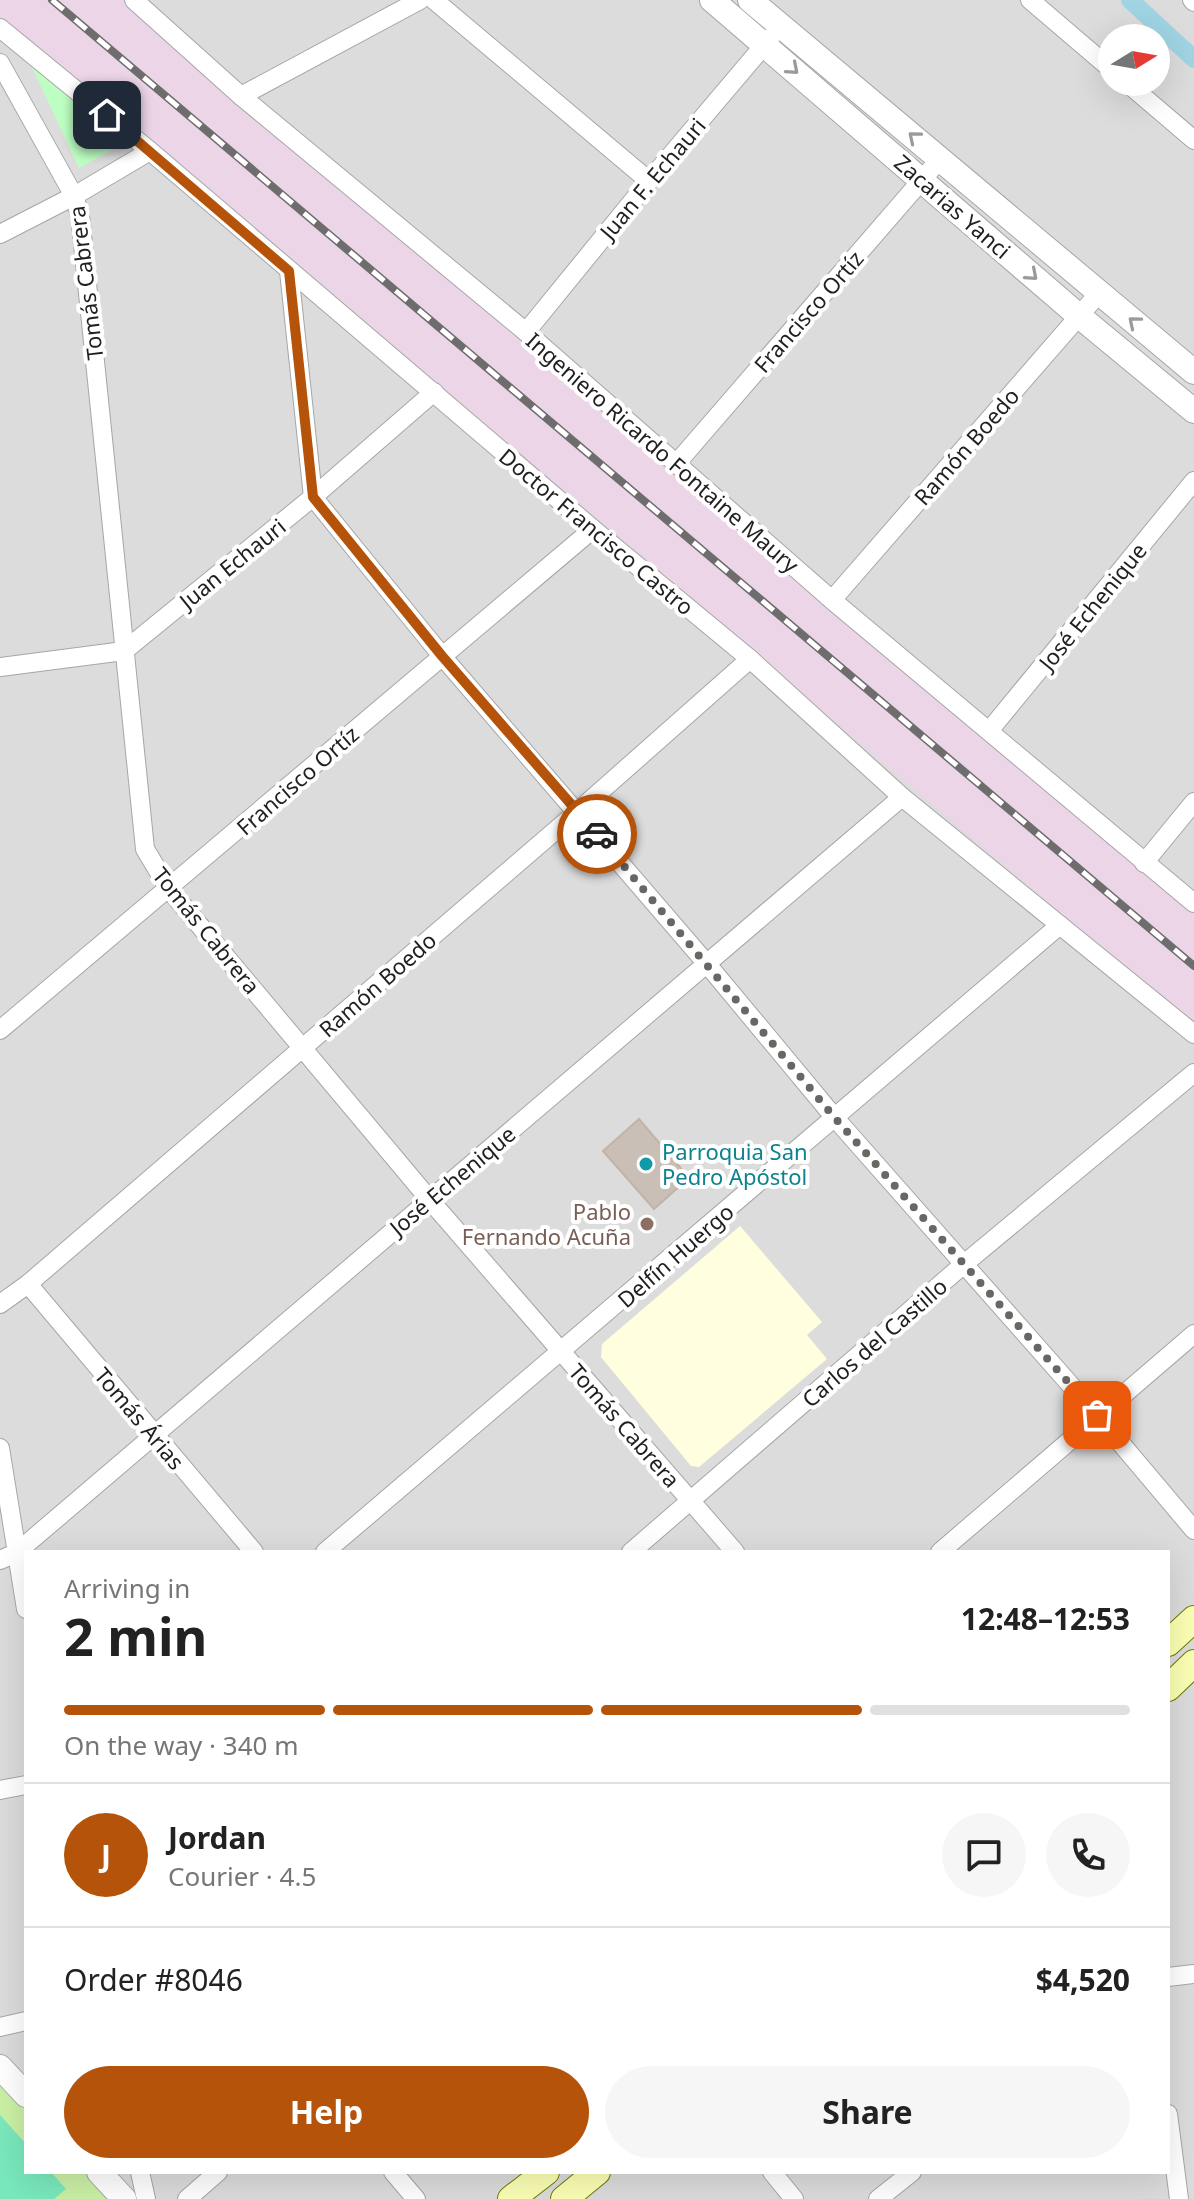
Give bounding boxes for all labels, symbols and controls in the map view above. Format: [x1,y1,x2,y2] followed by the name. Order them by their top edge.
[1098,24,1170,96] north arrow
[1098,24,1170,96] map controls
[783,59,798,74] one-way arrow
[73,81,141,149] pin
[85,93,129,137] icon: home
[591,111,712,247] street label: Juan F. Echauri
[908,132,923,147] one-way arrow
[889,147,1017,265] street label: Zacarias Yanci
[61,204,109,362] street label: Tomás Cabrera
[747,244,869,378] street label: Francisco Ortíz
[1023,265,1038,280] one-way arrow
[1129,317,1144,332] one-way arrow
[520,325,806,579] street label: Ingeniero Ricardo Fontaine Maury
[907,381,1025,511] street label: Ramón Boedo
[493,441,701,621] street label: Doctor Francisco Castro
[171,511,291,616] street label: Juan Echauri
[1030,536,1153,677] street label: José Echenique
[230,719,364,841] street label: Francisco Ortíz
[557,794,637,874] courier
[575,812,619,856] icon: car
[147,860,267,1000] street label: Tomás Cabrera
[312,925,442,1043] street label: Ramón Boedo
[381,1119,521,1243] street label: José Echenique
[662,1136,808,1191] place label: Parroquia San Pedro Apóstol
[637,1155,655,1173] marker: Parroquia San Pedro Apóstol
[462,1196,631,1251] place label: Pablo Fernando Acuña
[611,1196,739,1314] street label: Delfín Huergo
[638,1215,656,1233] marker: Pablo Fernando Acuña
[795,1271,953,1413] street label: Carlos del Castillo
[563,1357,687,1493] street label: Tomás Cabrera
[88,1361,192,1475] street label: Tomás Árias
[1063,1381,1131,1449] pin
[1075,1393,1119,1437] icon: bag
[64,1570,190,1606] text: Arriving in
[961,1598,1130,1639] text: 12:48–12:53
[64,1600,207,1671] text: 2 min
[64,1727,298,1763] text: On the way · 340 m
[942,1813,1026,1897] button: chat
[1046,1813,1130,1897] button: phone
[168,1817,266,1858] text: Jordan
[101,1835,111,1876] text: J
[168,1858,316,1894] text: Courier · 4.5
[64,1959,243,2000] text: Order #8046
[1036,1959,1130,2000] text: $4,520
[64,2066,589,2158] button: Help
[605,2066,1130,2158] button: Share

